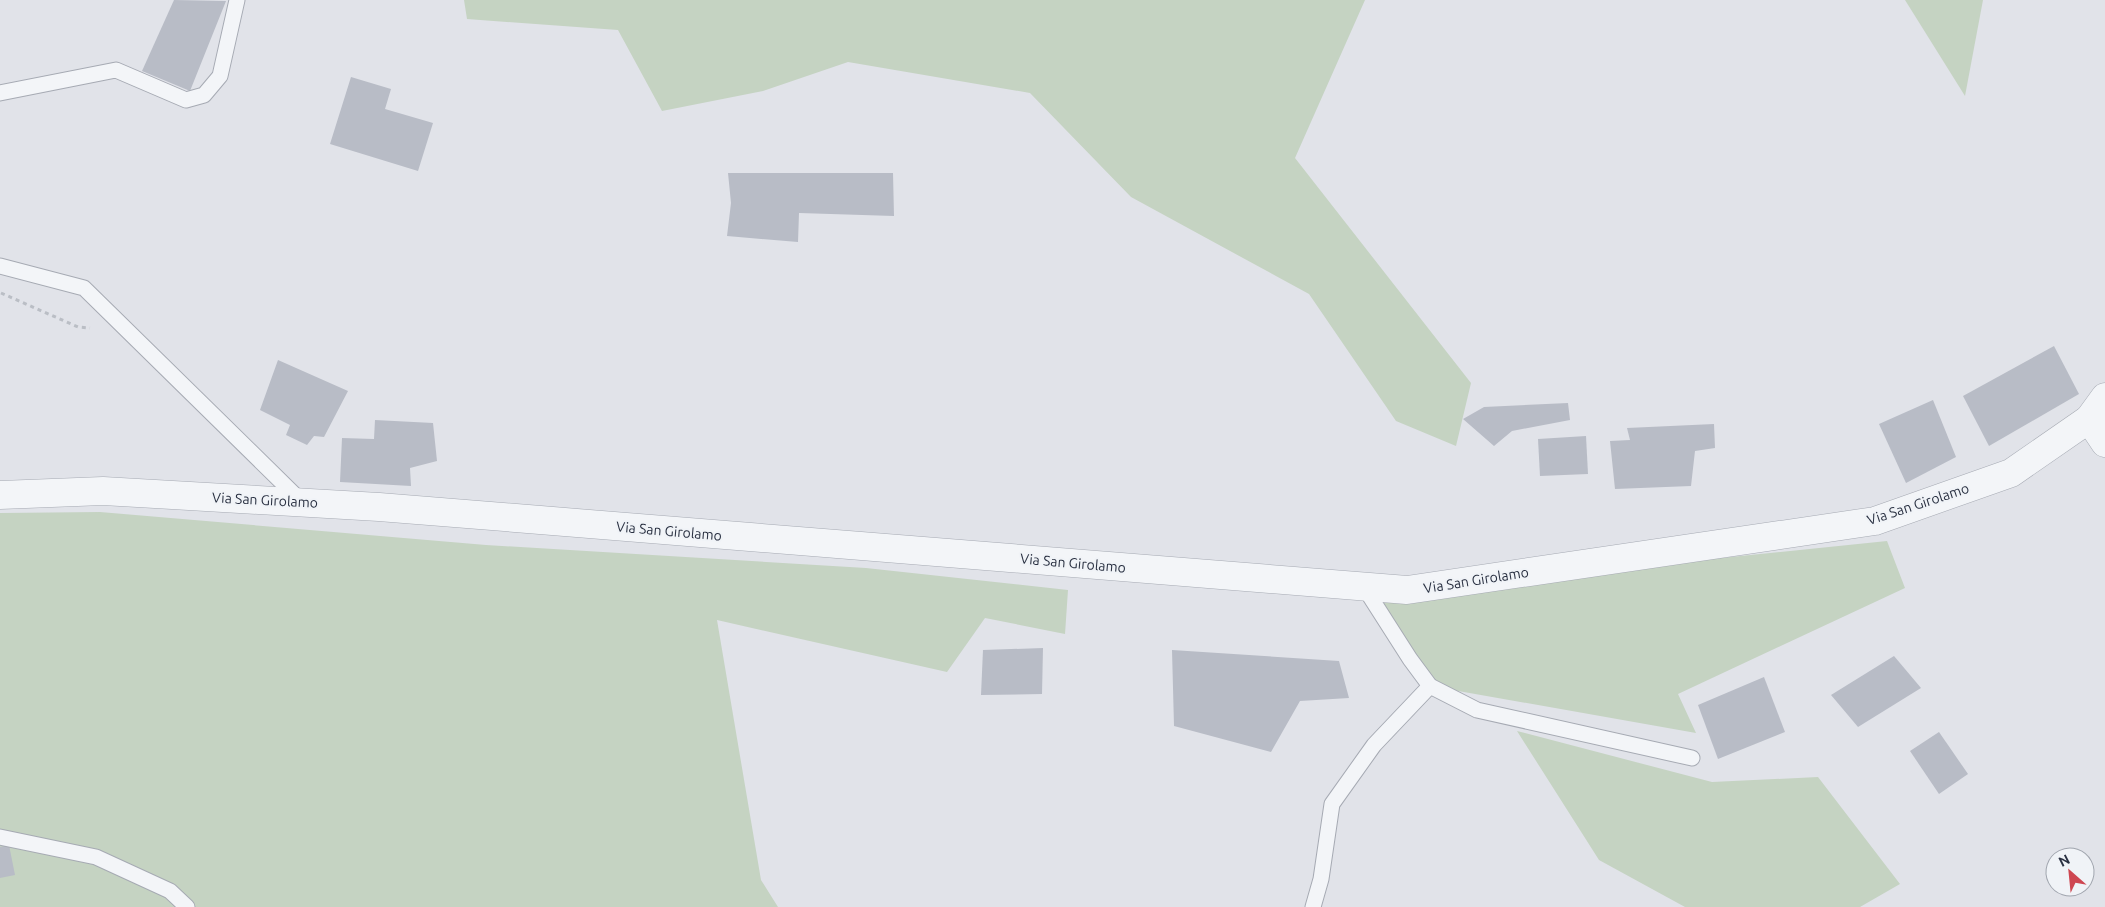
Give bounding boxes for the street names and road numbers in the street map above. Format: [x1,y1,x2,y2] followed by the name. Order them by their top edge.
[1865,480,1971,528] street label: Via San Girolamo
[212,489,318,511] street label: Via San Girolamo
[615,518,723,544] street label: Via San Girolamo
[1019,550,1127,576] street label: Via San Girolamo
[1422,564,1530,596] street label: Via San Girolamo

